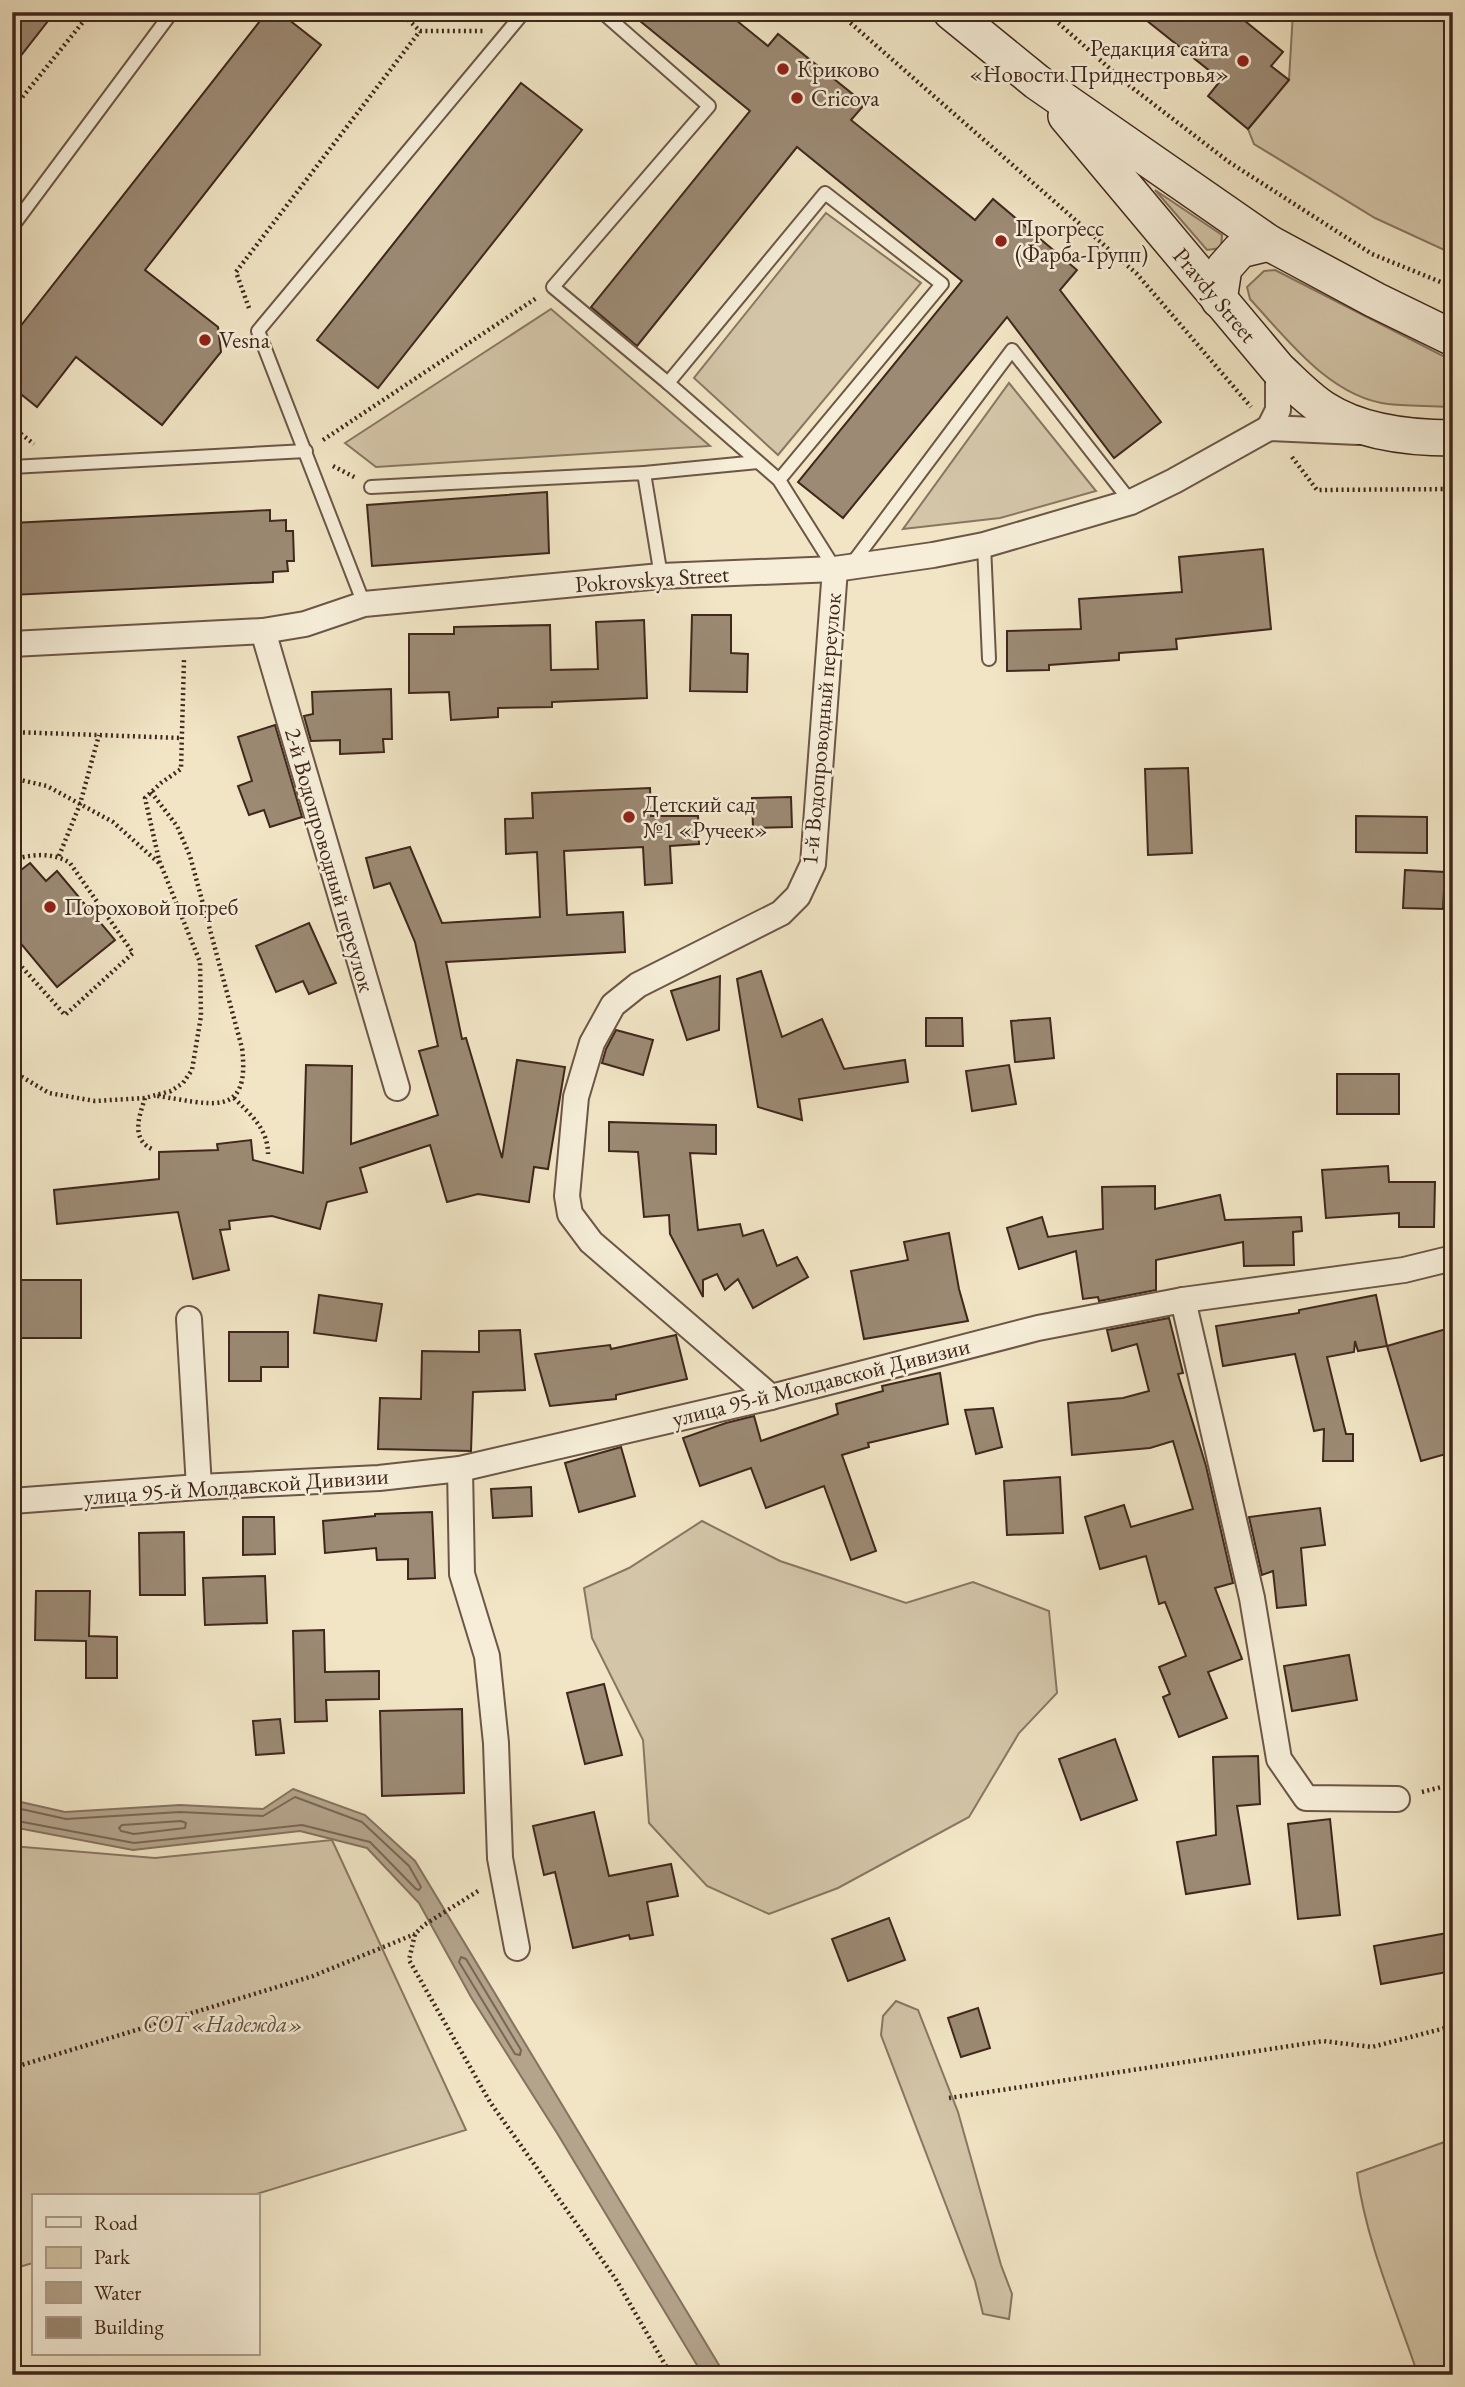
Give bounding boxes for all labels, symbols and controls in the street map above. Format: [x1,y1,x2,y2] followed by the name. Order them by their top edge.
[969,33,1230,89] place label: Редакция сайта «Новости Приднестровья»
[1235,53,1251,69] marker: Редакция сайта «Новости Приднестровья»
[797,54,879,84] place label: Криково
[775,61,791,77] marker: Криково
[811,83,880,113] place label: Cricova
[789,90,805,106] marker: Cricova
[1015,213,1148,269] place label: Прогресс (Фарба-Групп)
[993,233,1009,249] marker: Прогресс (Фарба-Групп)
[1166,241,1264,349] street label: Pravdy Street
[219,325,271,355] place label: Vesna
[197,332,213,348] marker: Vesna
[574,559,731,599] street label: Pokrovskya Street
[794,592,848,866] street label: 1-й Водопроводный переулок
[278,724,382,996] street label: 2-й Водопроводный переулок
[643,789,768,845] place label: Детский сад №1 «Ручеек»
[621,809,637,825] marker: Детский сад №1 «Ручеек»
[64,892,239,922] place label: Пороховой погреб
[42,899,58,915] marker: Пороховой погреб
[669,1330,973,1434] street label: улица 95-й Молдавской Дивизии
[82,1460,390,1512] street label: улица 95-й Молдавской Дивизии
[143,2009,303,2039] park label: СОТ «Надежда»
[32,2194,259,2356] legend
[94,2209,138,2236] text: Road
[94,2243,131,2270] text: Park
[94,2279,141,2306] text: Water
[94,2313,164,2340] text: Building

